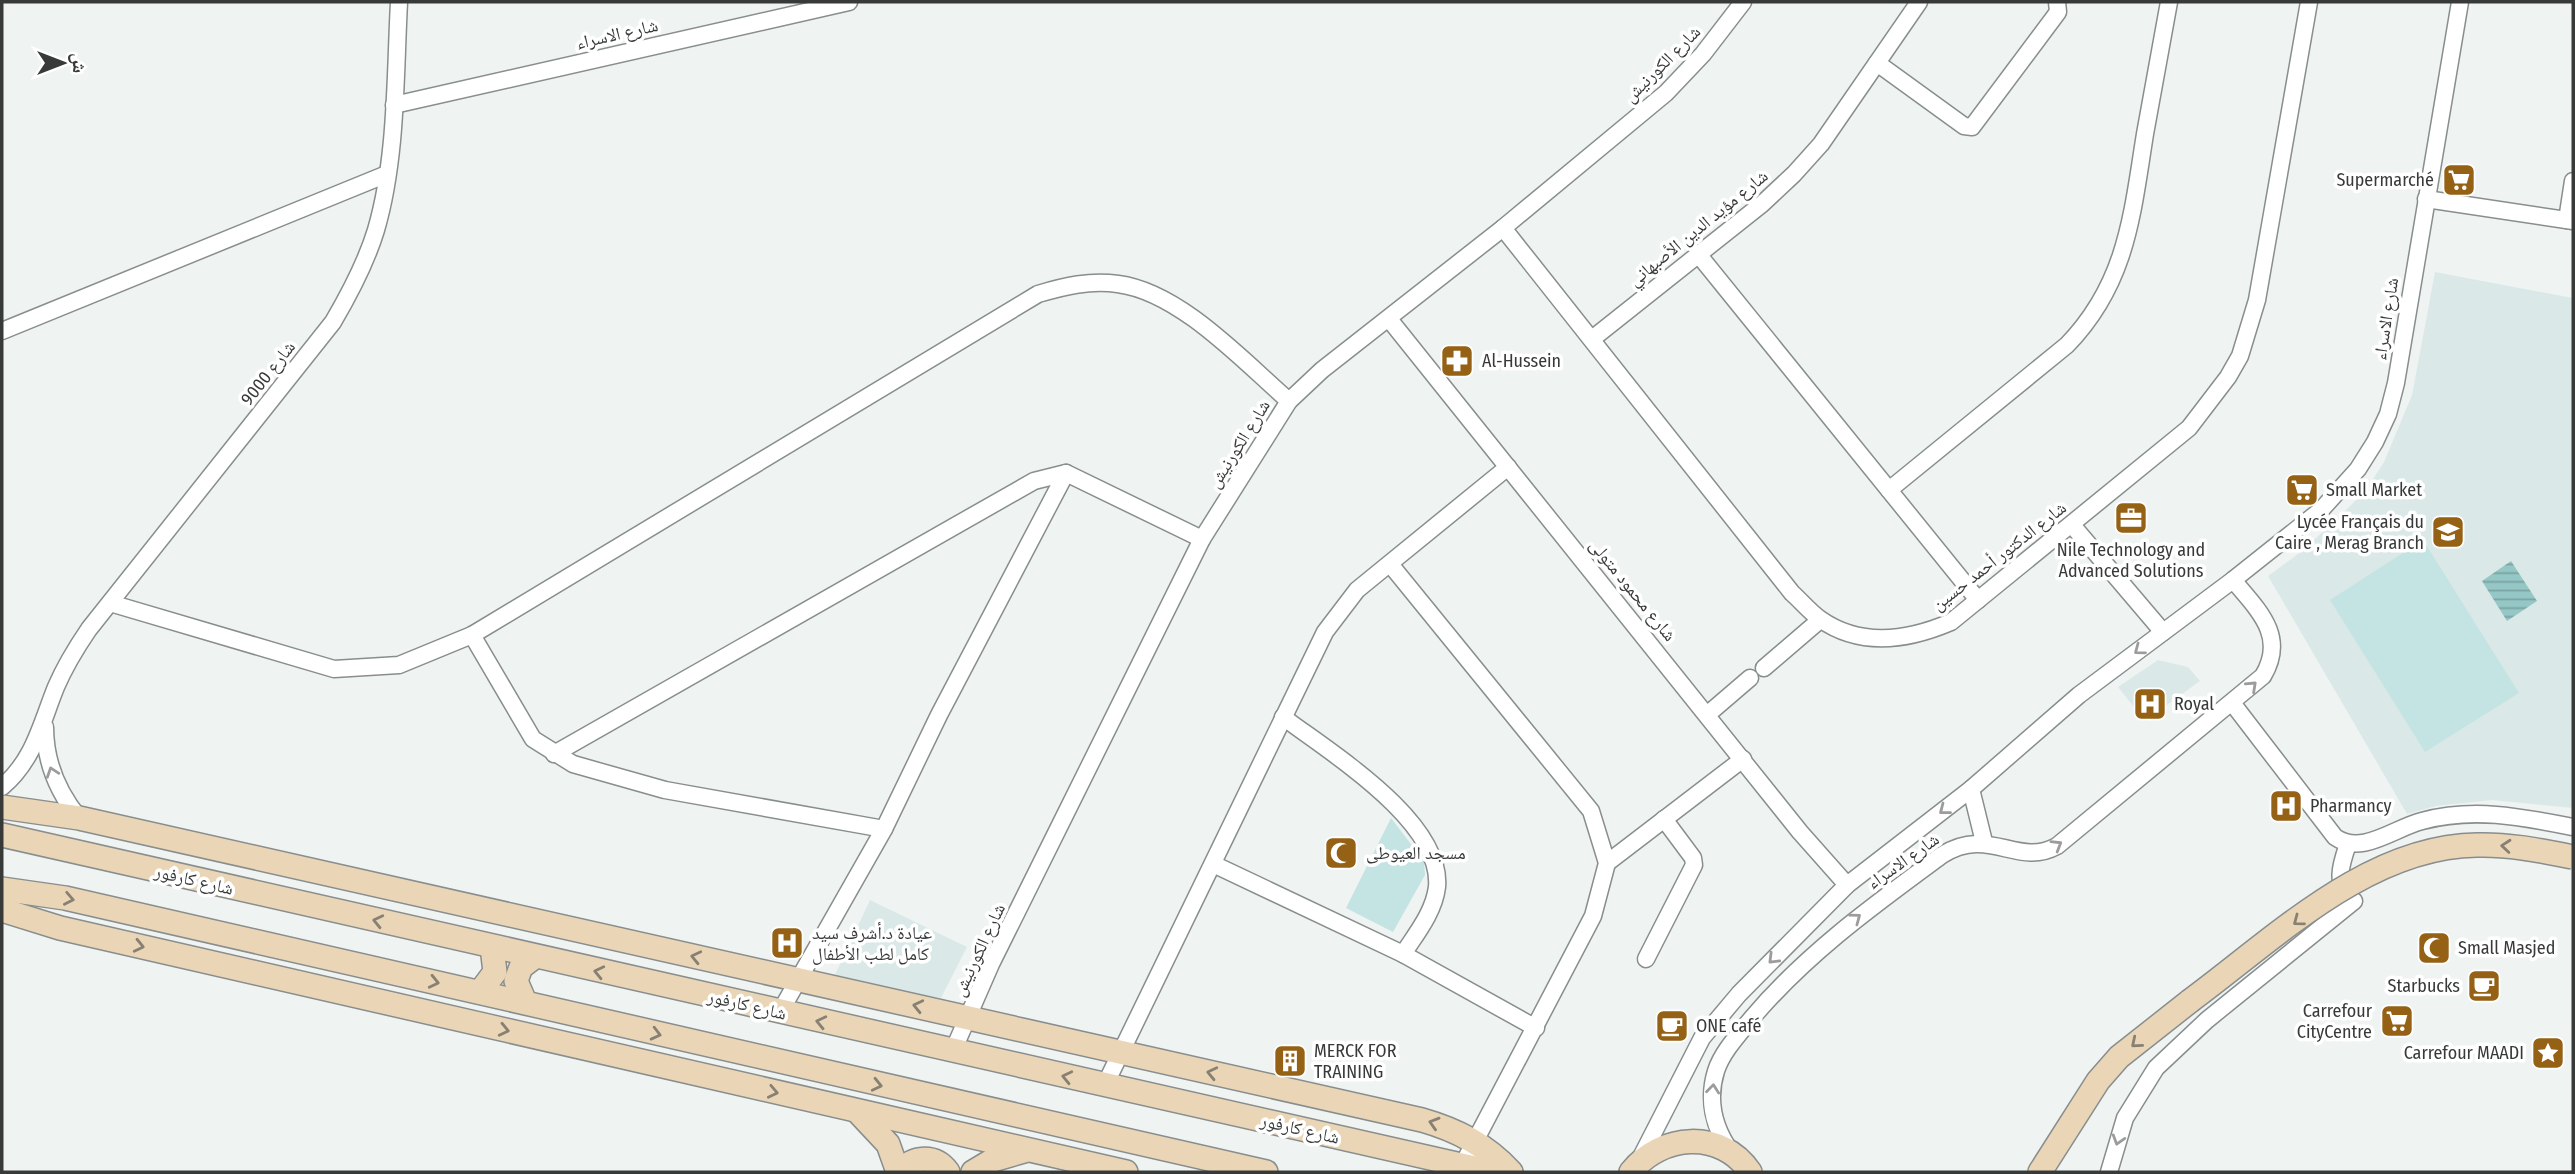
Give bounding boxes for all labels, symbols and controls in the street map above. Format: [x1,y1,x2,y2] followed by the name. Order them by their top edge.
[574,14,660,54] street label: شارع الاسراء
[1619,21,1705,107] street label: شارع الكورنيش
[28,28,98,98] north arrow
[68,53,91,73] text: ش
[2440,161,2478,199] supermarket icon: Supermarché
[1624,165,1775,294] street label: شارع مؤيد الدين الأصبهاني
[2336,169,2434,191] place label: Supermarché
[2369,276,2403,362] street label: شارع الاسراء
[236,337,300,409] street label: شارع 9000
[1438,342,1476,380] pharmacy icon: Al-Hussein
[1482,350,1561,372] place label: Al-Hussein
[1203,396,1275,492] street label: شارع الكورنيش
[2283,471,2321,509] supermarket icon: Small Market
[2326,479,2422,501] place label: Small Market
[1927,497,2071,615] street label: شارع الدكتور أحمد حسين
[2112,499,2150,537] office icon: Nile Technology and Advanced Solutions
[2275,511,2424,554] place label: Lycée Français du Caire , Merag Branch
[2429,513,2467,551] school or university icon: Lycée Français du Caire , Merag Branch
[1585,534,1681,646] street label: شارع محمود متولى
[2057,539,2205,582] place label: Nile Technology and Advanced Solutions
[2134,642,2147,655] one-way arrow
[2244,682,2257,694] one-way arrow
[2131,685,2169,723] hospital icon: Royal
[2174,693,2214,715] place label: Royal
[46,766,60,779] one-way arrow
[2267,787,2305,825] hospital icon: Pharmancy
[2310,795,2392,817] place label: Pharmancy
[1939,801,1952,814] one-way arrow
[1863,828,1943,894] street label: شارع الاسراء
[1322,834,1360,872] mosque icon: مسجد العيوطى
[2500,839,2511,854] one-way arrow
[2049,840,2062,853] one-way arrow
[1366,842,1466,864] place label: مسجد العيوطى
[151,860,236,900] street label: شارع كارفور
[63,890,75,905] one-way arrow
[948,900,1010,1000] street label: شارع الكورنيش
[2293,912,2306,925] one-way arrow
[1849,914,1861,927] one-way arrow
[372,915,384,929] one-way arrow
[812,922,932,965] place label: عيادة د.أشرف سيد كامل لطب الأطفال
[768,924,806,962] hospital icon: عيادة د.أشرف سيد كامل لطب الأطفال
[2415,929,2453,967] mosque icon: Small Masjed
[2458,937,2555,959] place label: Small Masjed
[133,938,145,952] one-way arrow
[690,951,702,965] one-way arrow
[1768,951,1781,964] one-way arrow
[593,966,605,981] one-way arrow
[2465,967,2503,1005] cafe icon: Starbucks
[428,973,440,988] one-way arrow
[2388,975,2460,997] place label: Starbucks
[704,985,789,1025] street label: شارع كارفور
[912,1000,924,1015] one-way arrow
[2297,1000,2373,1043] place label: Carrefour CityCentre
[2378,1002,2416,1040] supermarket icon: Carrefour CityCentre
[1653,1007,1691,1045] cafe icon: ONE café
[815,1015,827,1030] one-way arrow
[1696,1015,1762,1037] place label: ONE café
[498,1022,510,1036] one-way arrow
[650,1026,662,1040] one-way arrow
[2529,1034,2567,1072] place icon: Carrefour MAADI
[2132,1035,2145,1047] one-way arrow
[1314,1040,1397,1083] place label: MERCK FOR TRAINING
[1271,1042,1309,1080] building icon: MERCK FOR TRAINING
[2404,1042,2524,1064] place label: Carrefour MAADI
[1206,1066,1218,1081] one-way arrow
[1061,1070,1073,1085] one-way arrow
[871,1077,883,1091] one-way arrow
[1706,1083,1721,1095] one-way arrow
[767,1084,779,1098] one-way arrow
[1257,1109,1342,1149] street label: شارع كارفور
[1428,1117,1440,1132] one-way arrow
[2111,1134,2126,1146] one-way arrow

